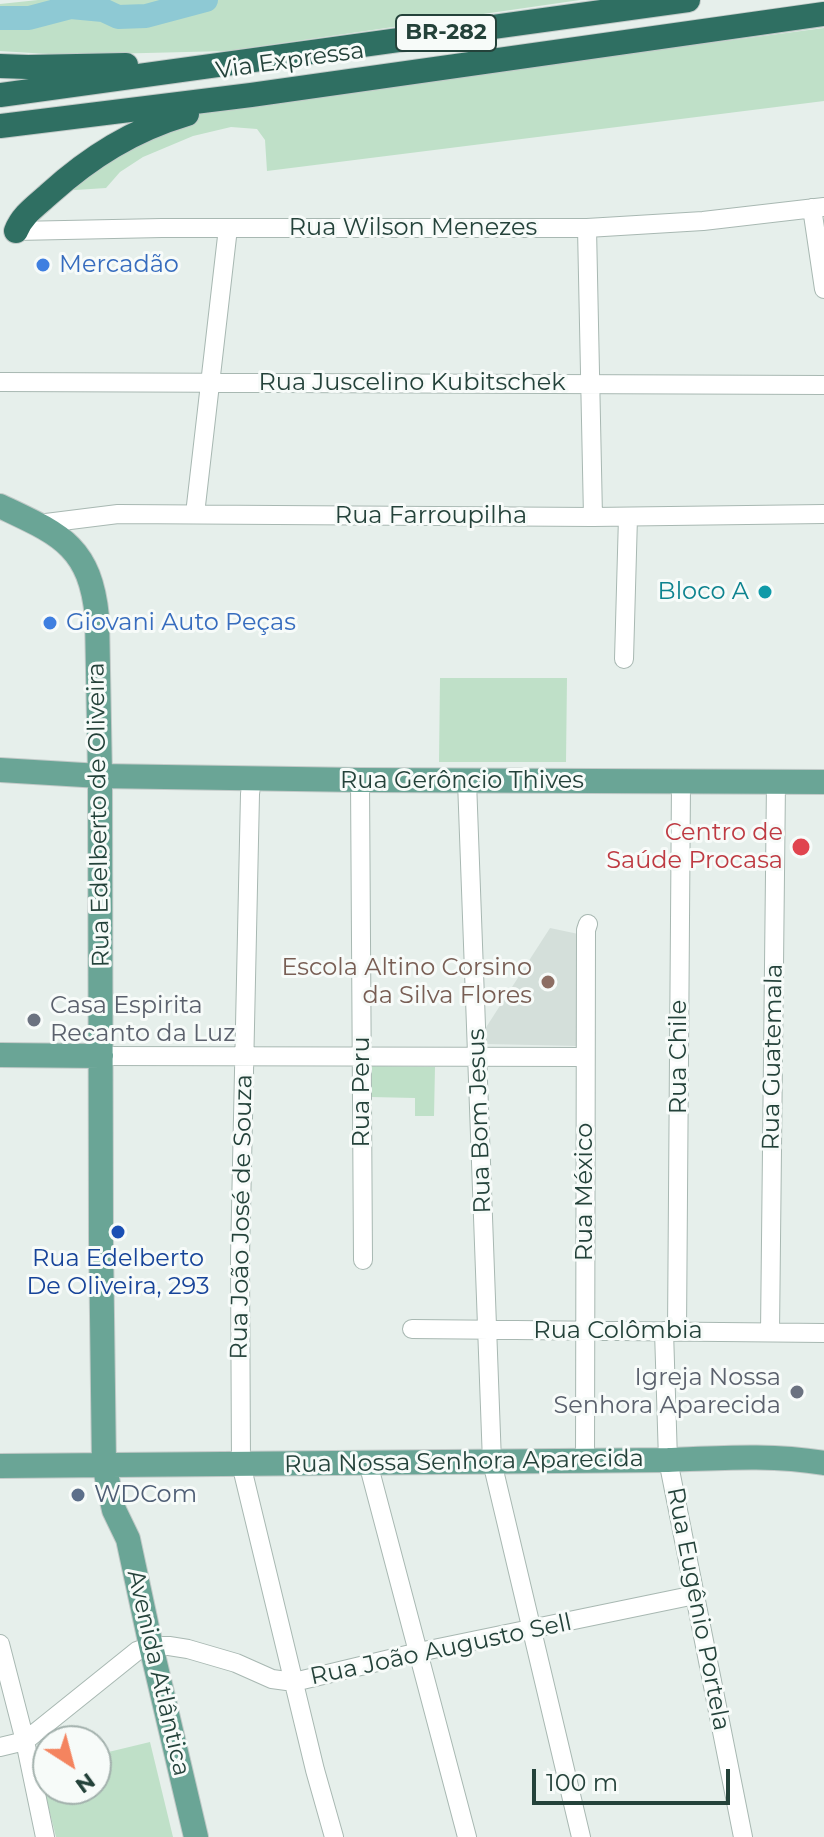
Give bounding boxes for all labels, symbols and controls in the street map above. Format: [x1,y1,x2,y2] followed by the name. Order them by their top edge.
[396,15,496,51] road number: BR-282
[214,36,366,86] street label: Via Expressa
[289,214,537,242] street label: Rua Wilson Menezes
[59,251,179,279] place label: Mercadão
[34,256,52,274] marker: Mercadão
[258,369,566,397] street label: Rua Juscelino Kubitschek
[335,502,527,530] street label: Rua Farroupilha
[658,578,749,606] place label: Bloco A
[756,583,774,601] marker: Bloco A
[66,609,296,637] place label: Giovani Auto Peças
[41,614,59,632] marker: Giovani Auto Peças
[82,662,116,968] street label: Rua Edelberto de Oliveira
[340,767,584,795] street label: Rua Gerôncio Thives
[606,819,783,875] place label: Centro de Saúde Procasa
[790,836,812,858] marker: Centro de Saúde Procasa
[281,954,532,1010] place label: Escola Altino Corsino da Silva Flores
[757,963,789,1151] street label: Rua Guatemala
[539,973,557,991] marker: Escola Altino Corsino da Silva Flores
[50,992,235,1048] place label: Casa Espirita Recanto da Luz
[665,1000,693,1114] street label: Rua Chile
[25,1011,43,1029] marker: Casa Espirita Recanto da Luz
[462,1028,498,1214] street label: Rua Bom Jesus
[348,1036,376,1148] street label: Rua Peru
[225,1074,259,1360] street label: Rua João José de Souza
[571,1123,599,1261] street label: Rua México
[109,1223,127,1241] marker: Rua Edelberto De Oliveira, 293
[27,1245,209,1301] place label: Rua Edelberto De Oliveira, 293
[533,1317,703,1345] street label: Rua Colômbia
[554,1364,781,1420] place label: Igreja Nossa Senhora Aparecida
[788,1383,806,1401] marker: Igreja Nossa Senhora Aparecida
[284,1444,644,1480] street label: Rua Nossa Senhora Aparecida
[94,1481,197,1509] place label: WDCom
[660,1485,736,1733] street label: Rua Eugênio Portela
[69,1486,87,1504] marker: WDCom
[120,1567,196,1779] street label: Avenida Atlântica
[308,1608,574,1692] street label: Rua João Augusto Sell
[32,1725,112,1805] north arrow
[536,1753,734,1803] scale bar
[70,1767,100,1799] text: N
[546,1768,618,1797] text: 100 m

